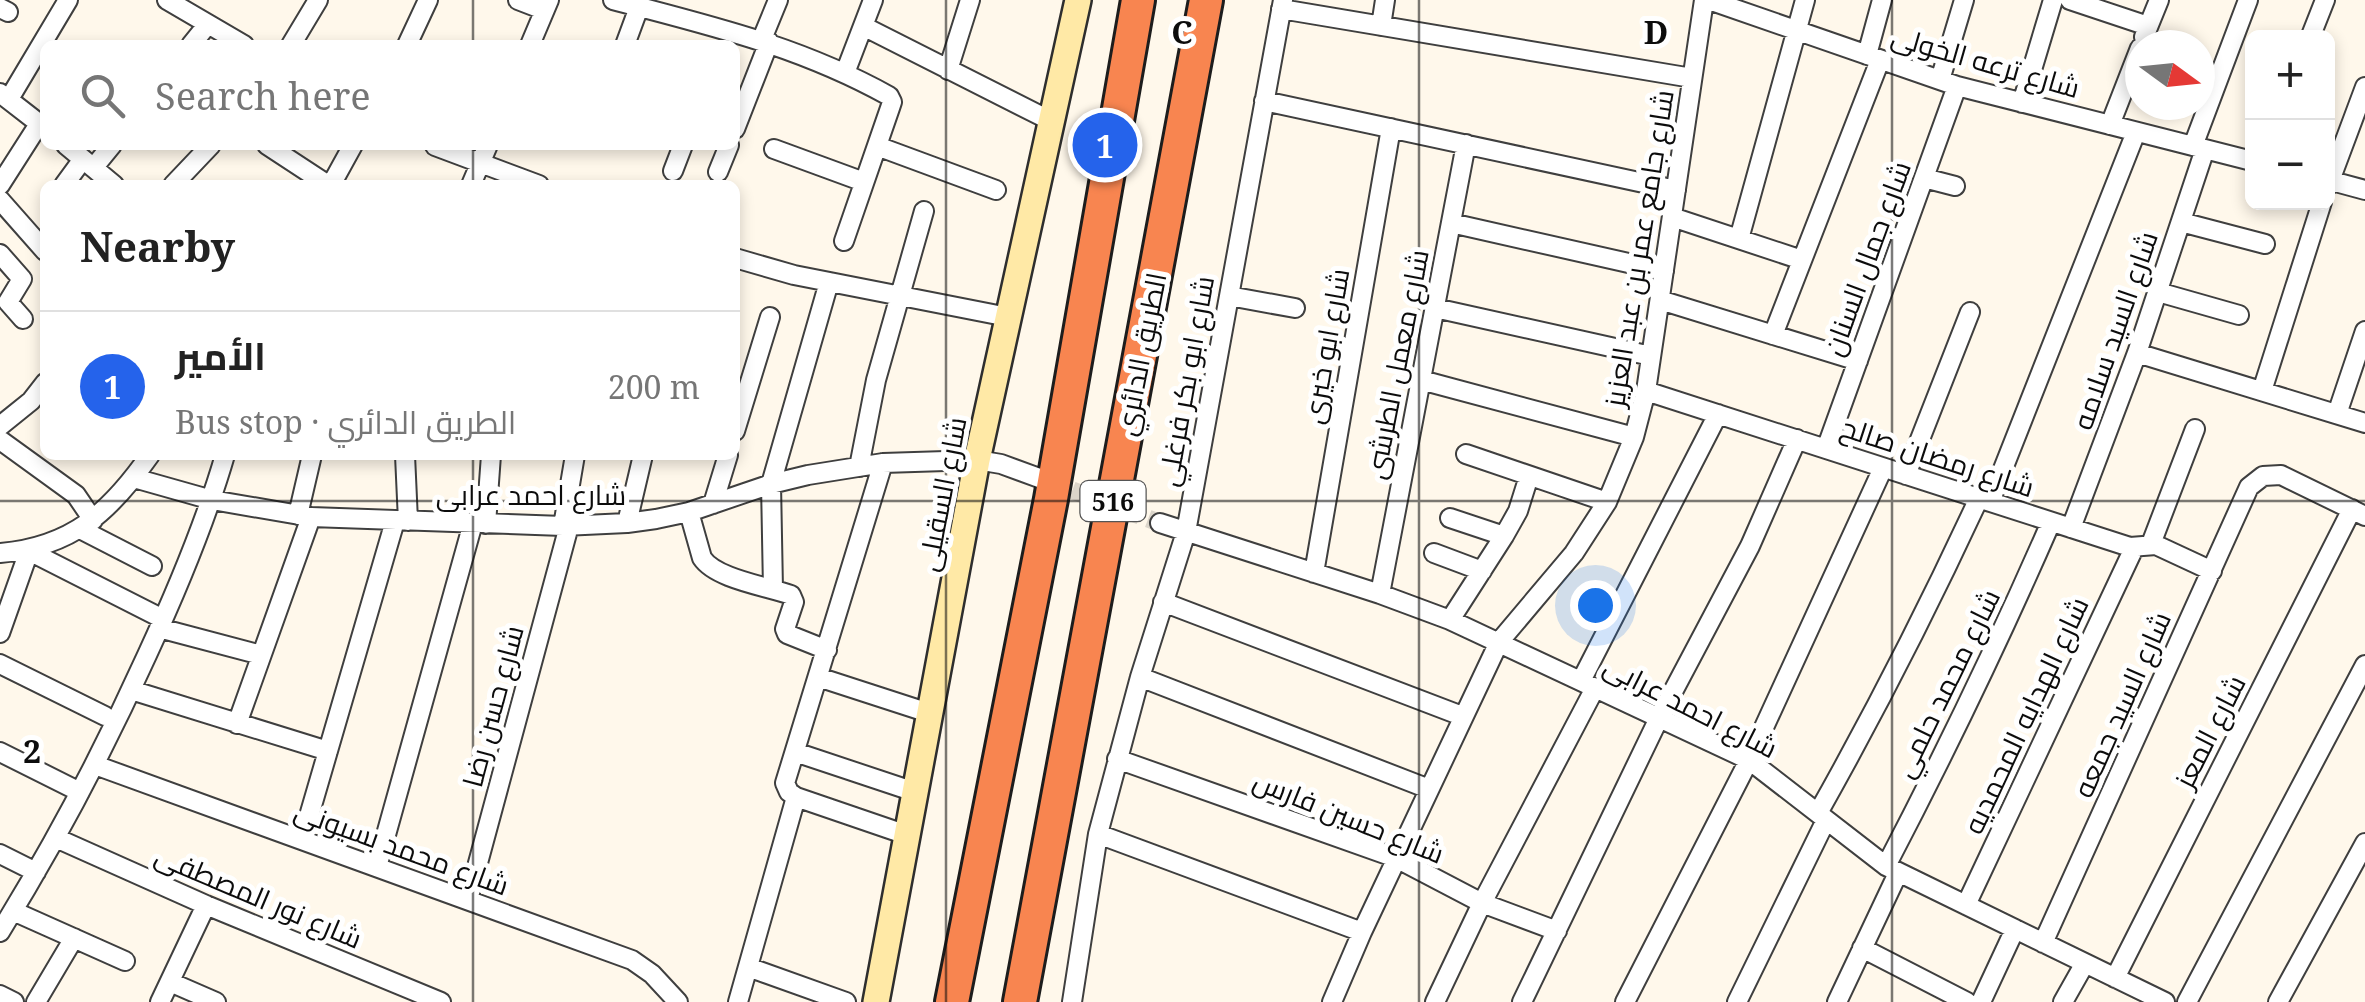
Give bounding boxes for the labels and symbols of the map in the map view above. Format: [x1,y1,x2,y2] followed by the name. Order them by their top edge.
[1171,10,1193,53] text: C
[1644,10,1668,53] text: D
[1887,16,2085,107] street label: شارع ترعه الخولى
[2125,30,2215,120] north arrow
[1594,87,1683,411] street label: شارع جامع عمر بن عبد العزيز
[1072,108,1138,182] pin: 1
[1813,155,1920,361] street label: شارع جمال السنان
[2062,226,2167,435] street label: شارع السيد سلامه
[1355,246,1438,482] street label: شارع معمل الطرشى
[1293,265,1358,427] street label: شارع ابو خيرى
[1106,269,1178,440] street label: الطريق الدائري
[1148,273,1226,490] street label: شارع ابو بكر فرغلي
[1836,407,2040,506] street label: شارع رمضان صالح
[907,414,976,575] street label: شارع السقيلى
[436,475,626,514] street label: شارع احمد عرابى
[1080,481,1146,521] road number: 516
[1570,580,1621,631] your location
[1884,582,2012,785] street label: شارع محمد حلمي
[1953,590,2097,840] street label: شارع الهدايه المحمديه
[2063,605,2180,803] street label: شارع السيد جمعه
[452,621,533,791] street label: شارع حسن رضا
[1597,646,1784,767] street label: شارع احمد عرابى
[2164,668,2254,796] street label: شارع المعز
[23,729,41,772] text: 2
[1248,760,1450,873] street label: شارع حسين فارس
[289,791,515,904] street label: شارع محمد بسيونى
[149,835,368,958] street label: شارع نور المصطفى

